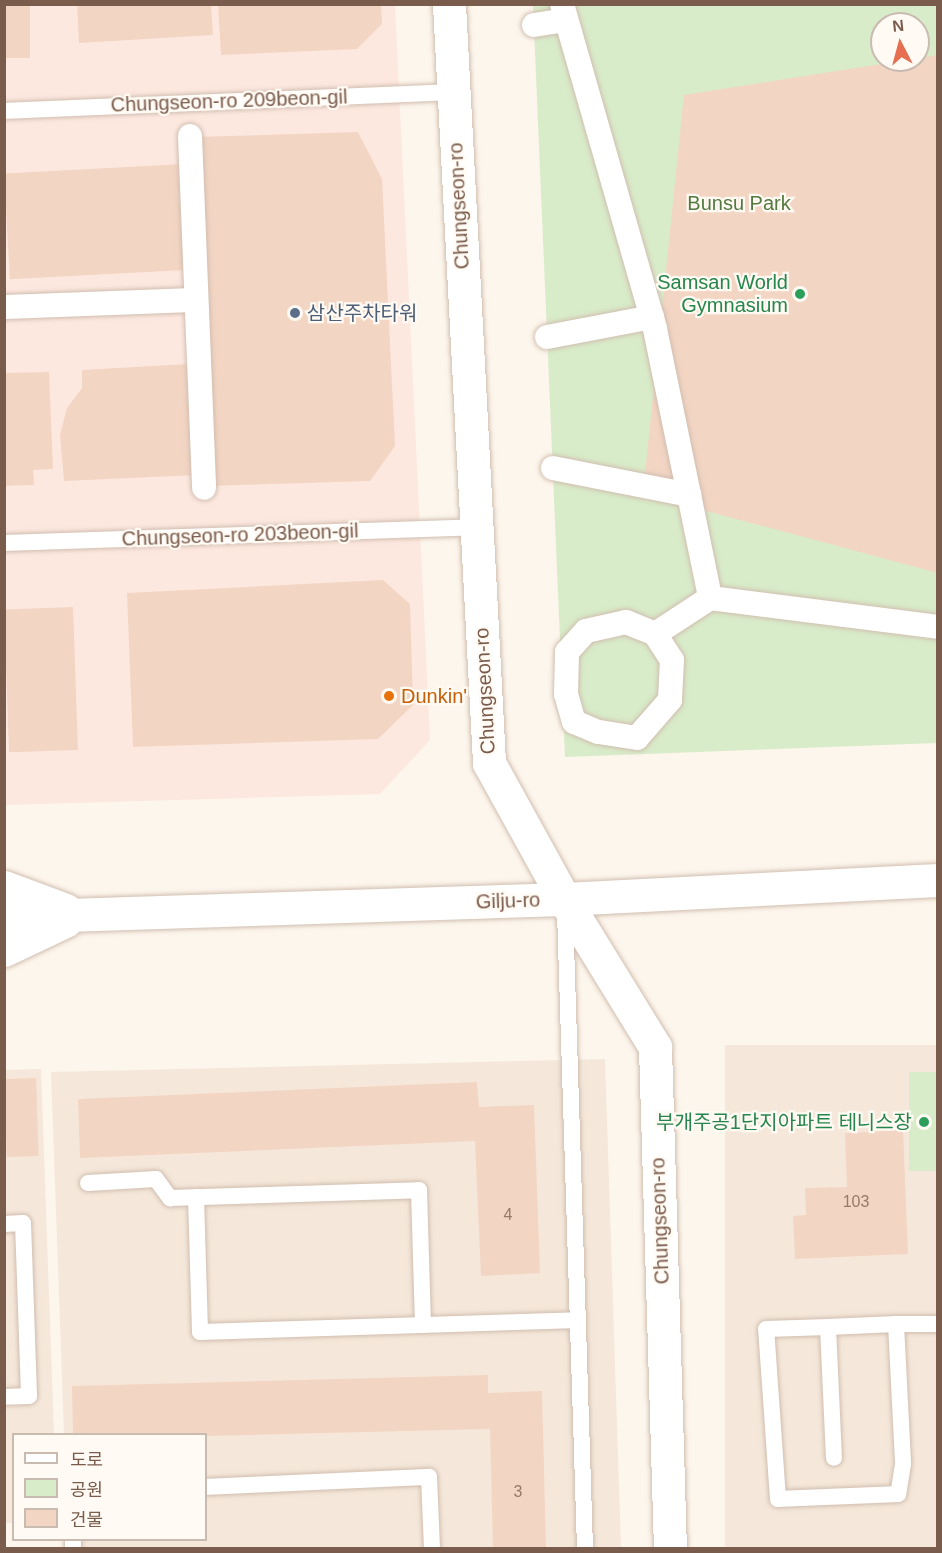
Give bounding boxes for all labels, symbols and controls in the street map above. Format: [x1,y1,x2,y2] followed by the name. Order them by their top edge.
[870,12,930,72] north arrow
[892,17,905,35] text: N
[110,85,348,117] street label: Chungseon-ro 209beon-gil
[444,142,474,270] street label: Chungseon-ro
[687,191,791,215] park label: Bunsu Park
[657,270,788,317] place label: Samsan World Gymnasium
[793,287,807,301] marker: Samsan World Gymnasium
[307,301,417,325] place label: 삼산주차타워
[288,306,302,320] marker: 삼산주차타워
[121,519,359,551] street label: Chungseon-ro 203beon-gil
[470,627,500,755] street label: Chungseon-ro
[401,684,467,708] place label: Dunkin'
[382,689,396,703] marker: Dunkin'
[475,888,541,914] street label: Gilju-ro
[656,1110,912,1134] place label: 부개주공1단지아파트 테니스장
[917,1115,931,1129] marker: 부개주공1단지아파트 테니스장
[646,1157,674,1285] street label: Chungseon-ro
[843,1192,869,1212] house number: 103
[504,1205,512,1225] house number: 4
[12,1433,207,1541] legend
[70,1450,103,1470] text: 도로
[70,1480,103,1500] text: 공원
[514,1482,522,1502] house number: 3
[70,1510,103,1530] text: 건물

